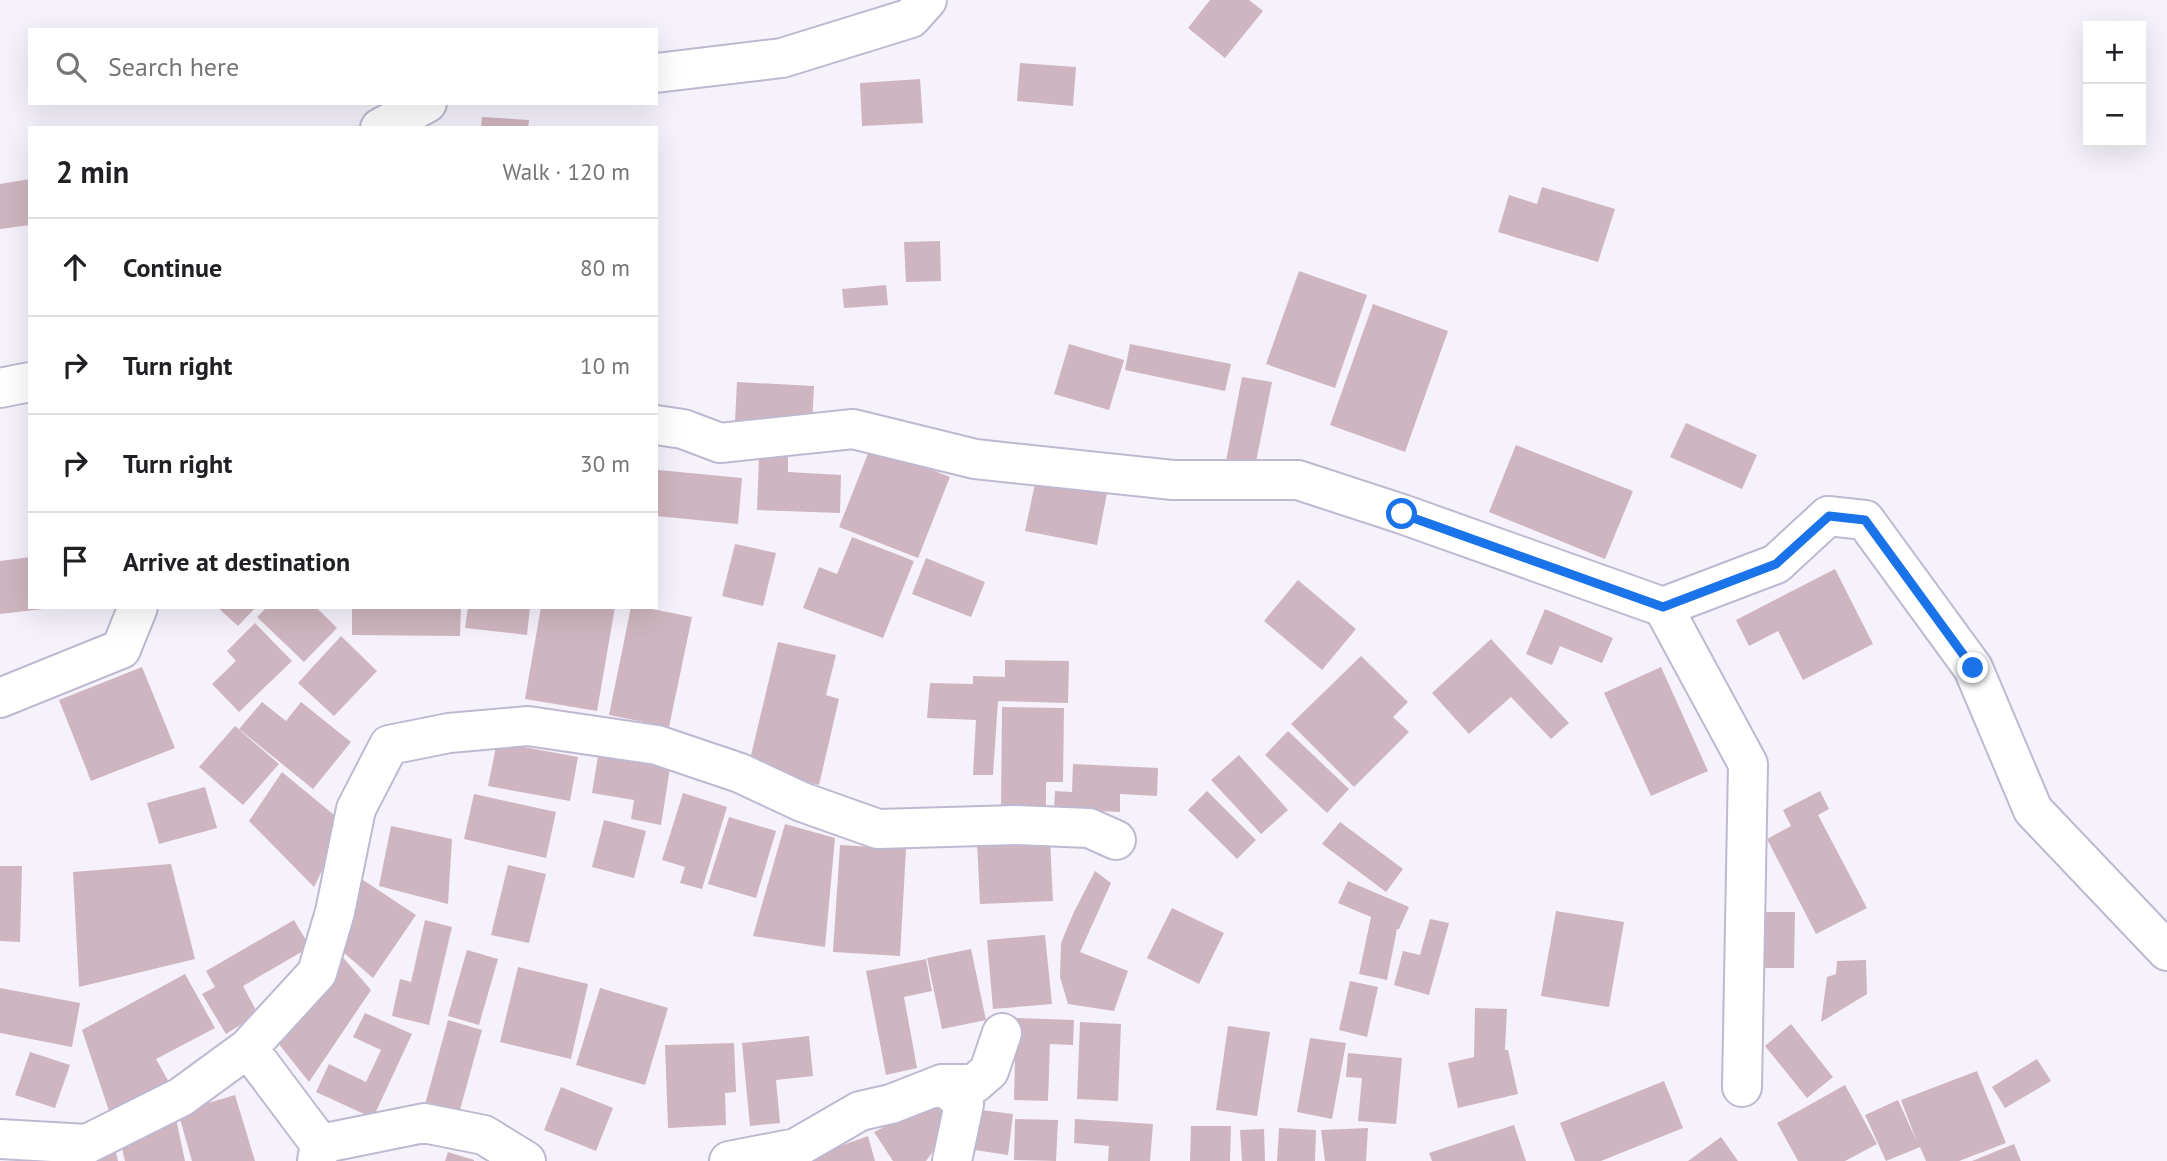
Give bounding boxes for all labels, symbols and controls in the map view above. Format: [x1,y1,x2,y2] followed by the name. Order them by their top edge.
[2083,21,2146,147] map controls
[2083,21,2146,84] button: +
[28,28,658,105] search box
[52,48,90,86] icon: search
[108,50,239,83] text: Search here
[2083,84,2146,147] button: −
[56,152,129,191] text: 2 min
[503,157,630,186] text: Walk · 120 m
[56,248,94,286] icon: ahead
[123,251,222,284] text: Continue
[580,253,630,282] text: 80 m
[56,346,94,384] icon: right
[123,349,232,382] text: Turn right
[580,351,630,380] text: 10 m
[56,444,94,482] icon: right
[123,447,232,480] text: Turn right
[580,449,630,478] text: 30 m
[1386,498,1417,529] route start
[56,542,94,580] icon: arrive
[123,545,350,578] text: Arrive at destination
[1957,652,1988,683] route end

